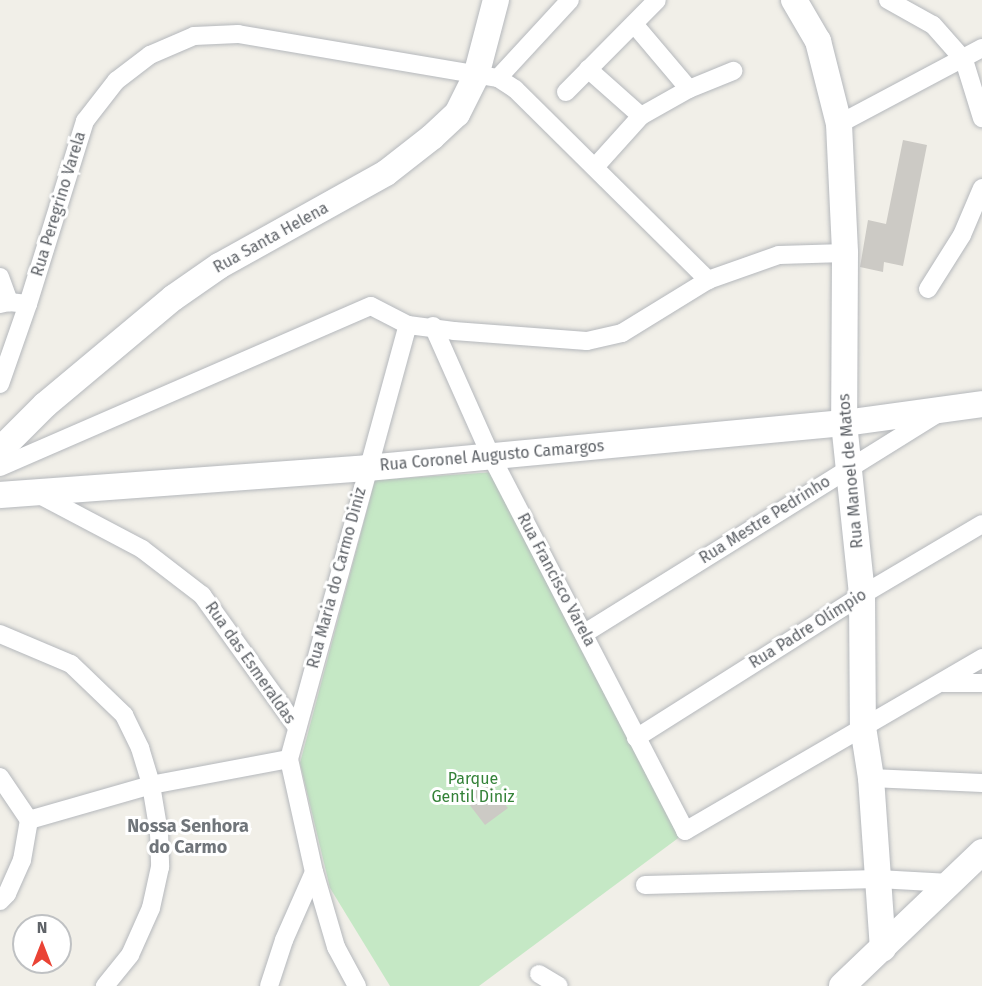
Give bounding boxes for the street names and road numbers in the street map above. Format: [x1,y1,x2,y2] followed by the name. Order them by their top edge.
[28,129,90,279] street label: Rua Peregrino Varela
[210,198,332,278] street label: Rua Santa Helena
[835,393,867,549] street label: Rua Manoel de Matos
[379,437,605,475] street label: Rua Coronel Augusto Camargos
[696,472,834,568] street label: Rua Mestre Pedrinho
[304,485,370,671] street label: Rua Maria do Carmo Diniz
[513,510,599,650] street label: Rua Francisco Varela
[746,585,870,673] street label: Rua Padre Olímpio
[201,598,299,728] street label: Rua das Esmeraldas

